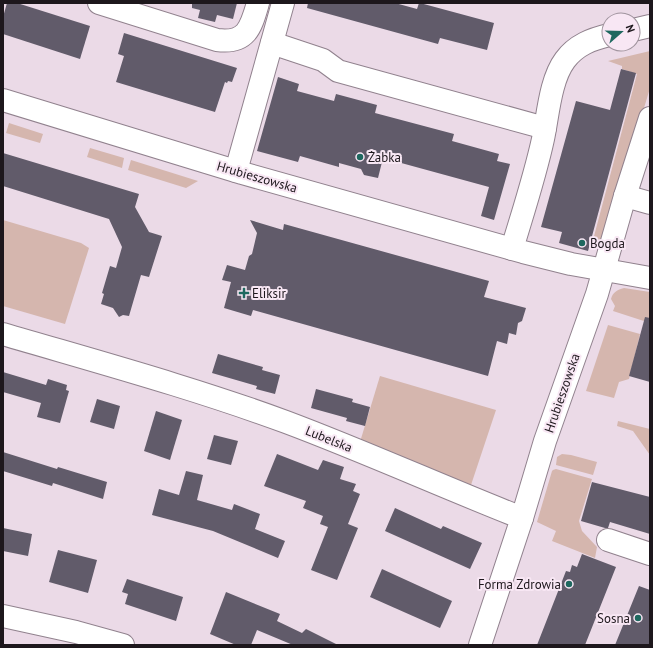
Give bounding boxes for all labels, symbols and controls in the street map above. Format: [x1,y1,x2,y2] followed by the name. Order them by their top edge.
[601,12,641,52] north arrow
[623,23,638,34] text: N
[368,149,401,166] place label: Żabka
[355,152,365,162] marker: Żabka
[215,157,299,197] street label: Hrubieszowska
[590,235,625,252] place label: Bogda
[577,238,587,248] marker: Bogda
[252,285,286,302] place label: Eliksir
[239,288,249,298] marker: Eliksir
[540,351,584,435] street label: Hrubieszowska
[303,422,355,456] street label: Lubelska
[478,576,561,593] place label: Forma Zdrowia
[564,579,574,589] marker: Forma Zdrowia
[597,610,630,627] place label: Sosna
[633,613,643,623] marker: Sosna

